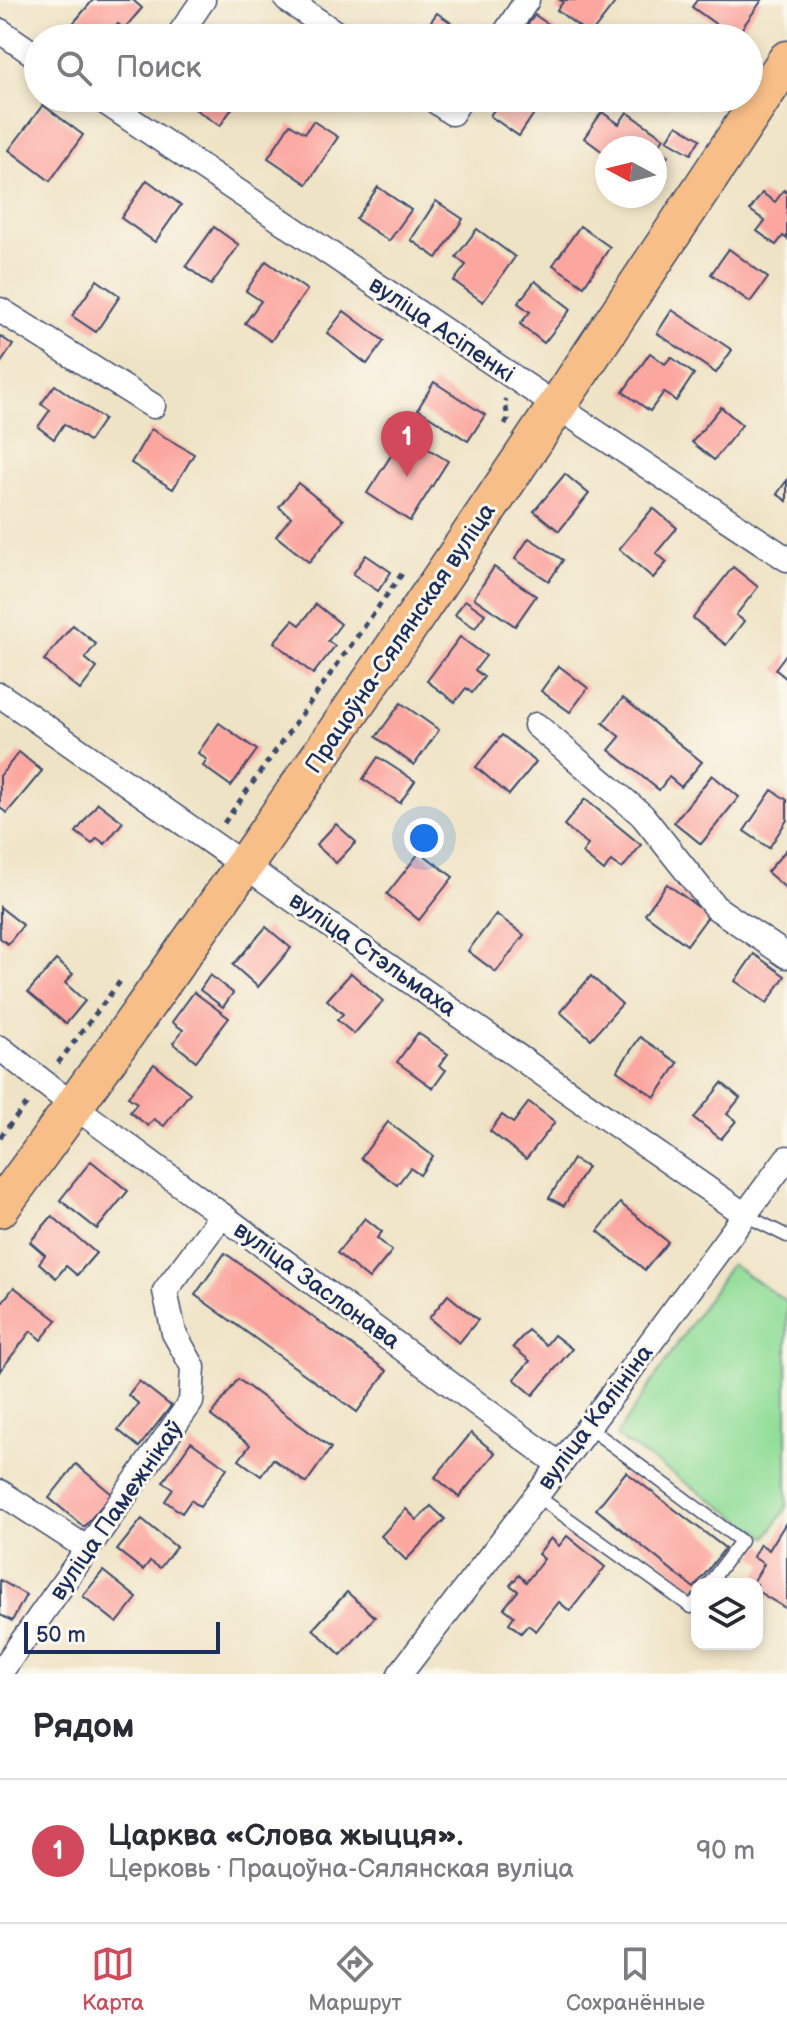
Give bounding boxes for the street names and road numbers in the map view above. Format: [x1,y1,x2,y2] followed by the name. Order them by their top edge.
[363,270,520,389] street label: вуліца Асіпенкі
[299,498,502,779] street label: Працоўна-Сялянская вуліца
[283,886,462,1023] street label: вуліца Стэльмаха
[228,1215,406,1356] street label: вуліца Заслонава
[531,1339,659,1496] street label: вуліца Калініна
[43,1415,189,1606] street label: вуліца Памежнікаў

